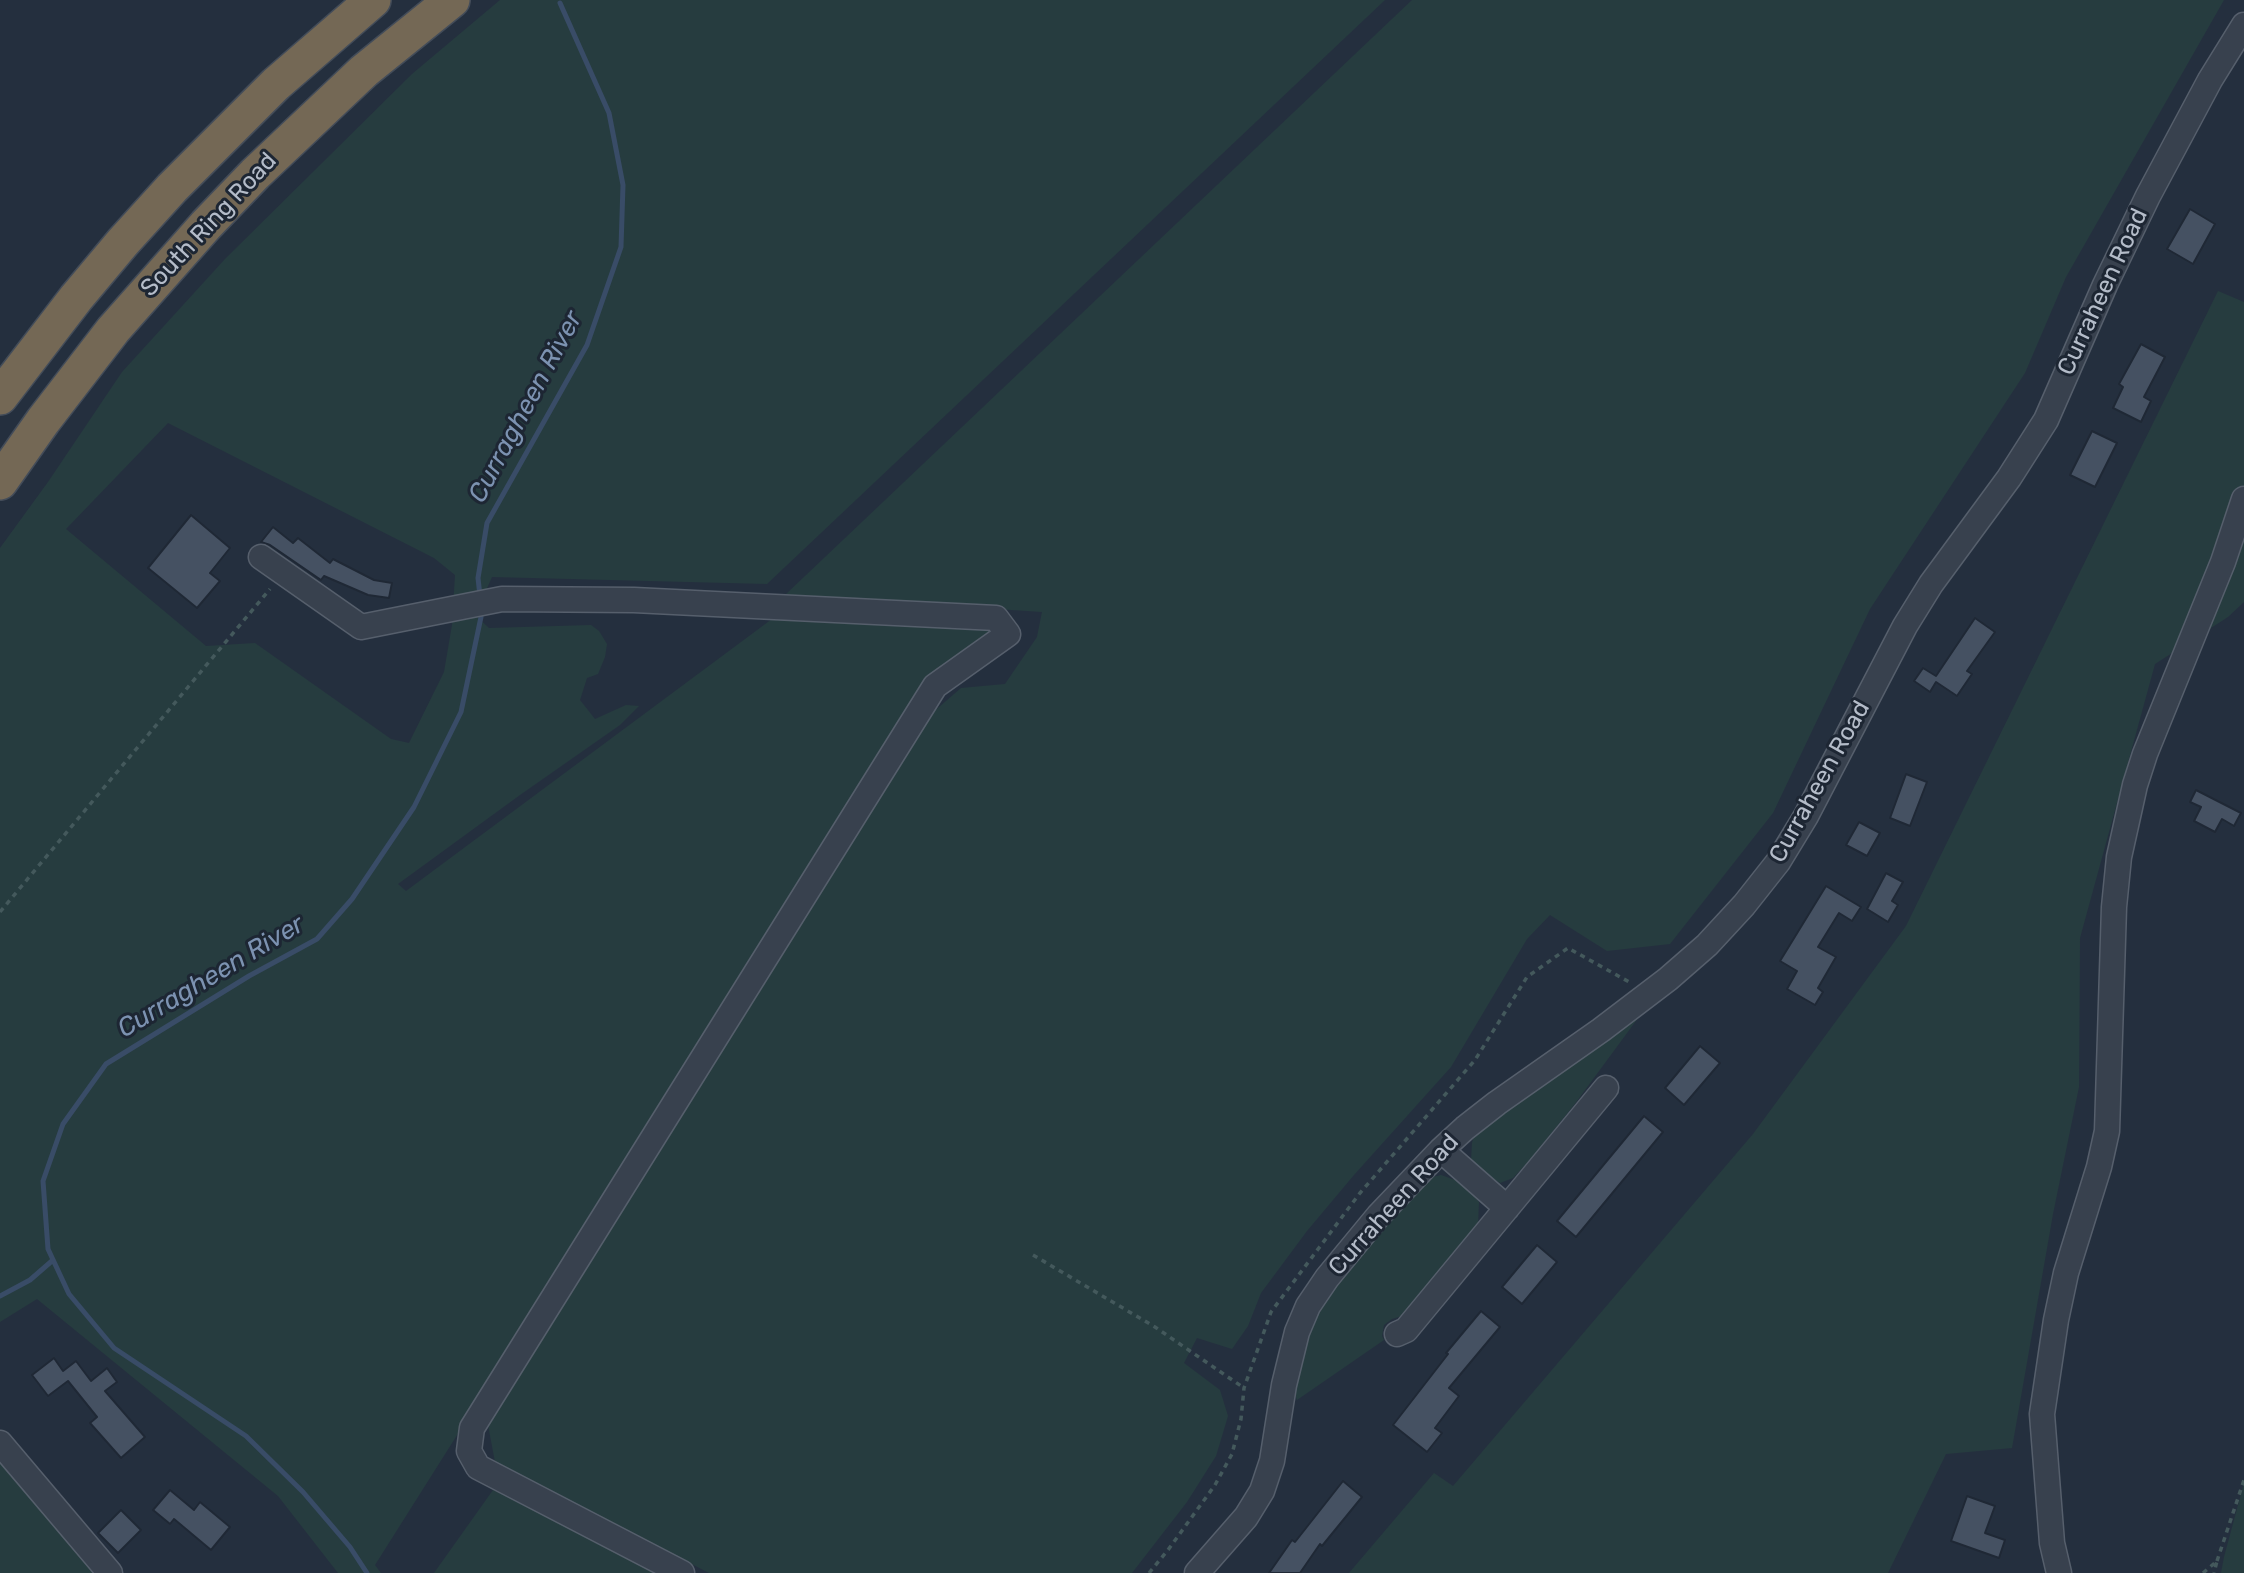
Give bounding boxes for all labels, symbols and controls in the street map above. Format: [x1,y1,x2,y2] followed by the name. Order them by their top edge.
[135,147,283,303] street label: South Ring Road
[2052,204,2154,380] street label: Curraheen Road
[462,306,590,508] water label: Curragheen River
[1764,696,1876,868] street label: Curraheen Road
[112,909,310,1045] water label: Curragheen River
[1323,1128,1465,1282] street label: Curraheen Road

